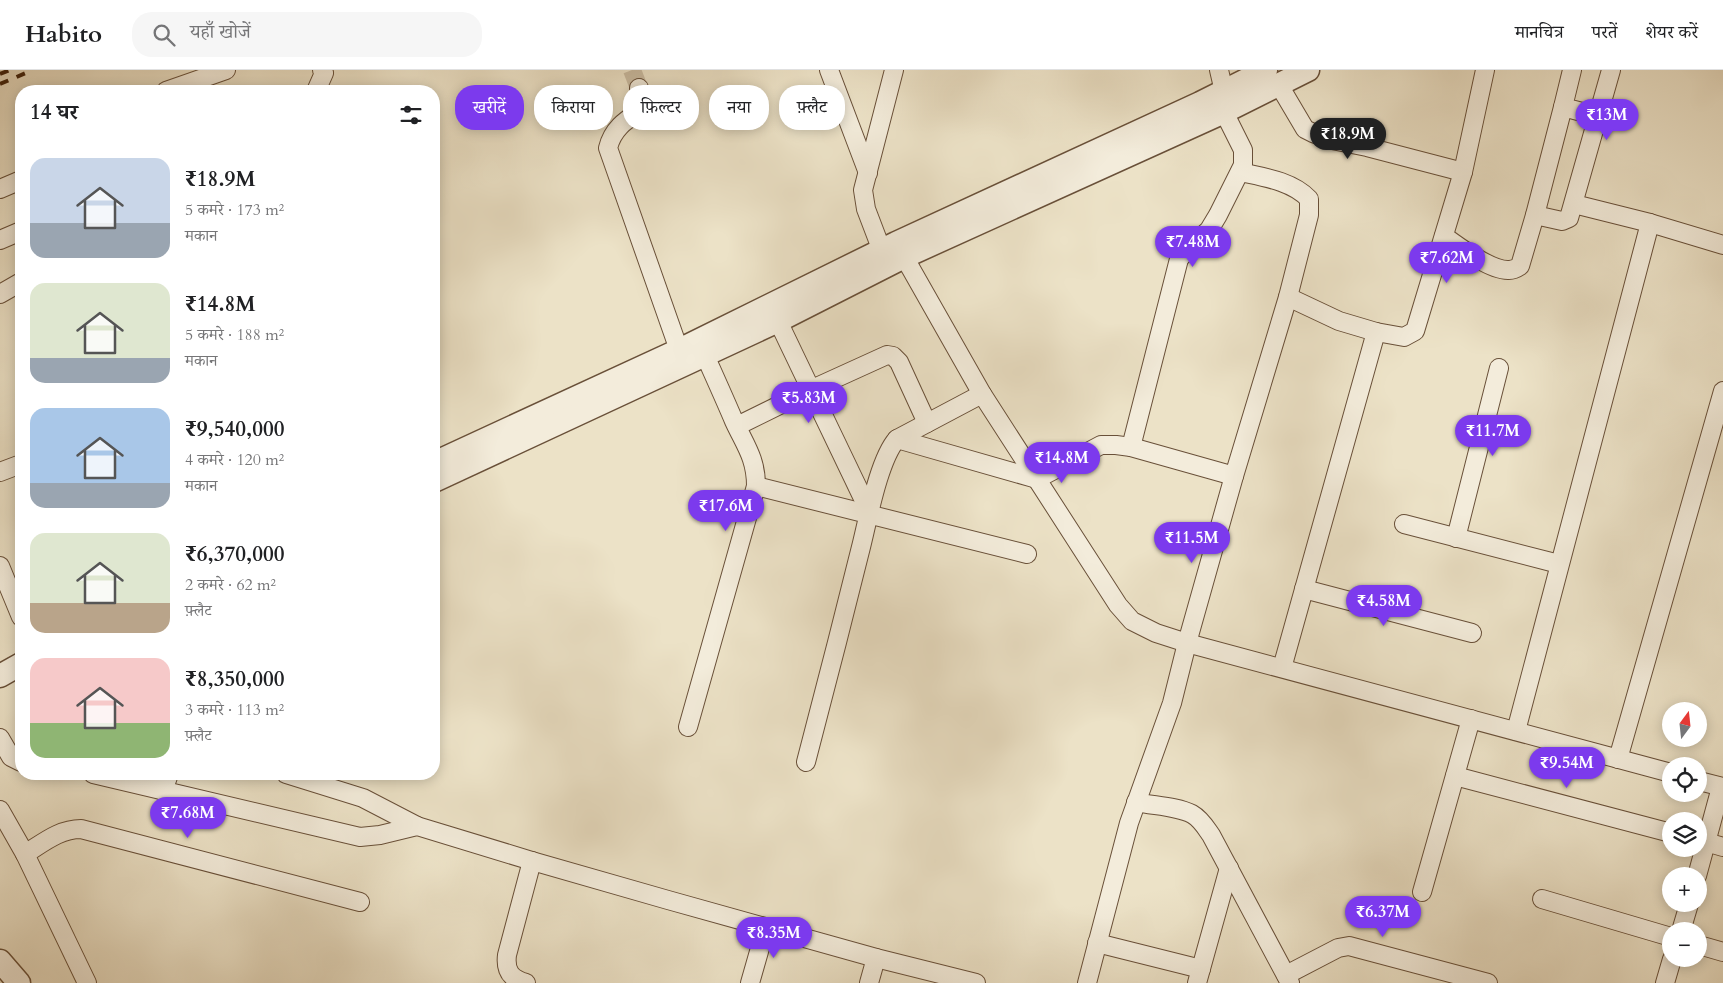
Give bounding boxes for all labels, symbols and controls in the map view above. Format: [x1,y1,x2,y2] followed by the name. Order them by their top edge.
[132,12,482,57] search box
[25,18,102,51] text: Habito
[190,19,251,45] text: यहाँ खोजें
[1515,20,1564,45] text: मानचित्र
[1592,20,1617,45] text: परतें
[1645,20,1698,45] text: शेयर करें
[150,21,178,49] icon: search
[455,85,524,130] chip: खरीदें
[534,85,613,130] chip: किराया
[623,85,699,130] chip: फ़िल्टर
[709,85,769,130] chip: नया
[779,85,845,130] chip: फ़्लैट
[30,98,78,127] text: 14 घर
[1577,98,1637,141] pin: ₹13M
[397,101,425,129] icon: filters
[1587,104,1627,126] text: ₹13M
[1307,118,1389,160] pin: ₹18.9M
[1321,123,1375,145] text: ₹18.9M
[185,165,256,194] text: ₹18.9M
[70,178,130,238] icon: home
[185,199,284,221] text: 5 कमरे · 173 m²
[185,225,217,247] text: मकान
[1152,226,1234,268] pin: ₹7.48M
[1166,231,1220,253] text: ₹7.48M
[1406,242,1488,284] pin: ₹7.62M
[1420,247,1474,269] text: ₹7.62M
[185,290,256,319] text: ₹14.8M
[70,303,130,363] icon: home
[185,324,284,346] text: 5 कमरे · 188 m²
[185,350,217,372] text: मकान
[768,382,850,424] pin: ₹5.83M
[782,387,836,409] text: ₹5.83M
[1452,414,1534,457] pin: ₹11.7M
[185,415,284,444] text: ₹9,540,000
[1466,420,1520,442] text: ₹11.7M
[70,428,130,488] icon: home
[1021,442,1103,484] pin: ₹14.8M
[1035,447,1089,469] text: ₹14.8M
[185,449,284,471] text: 4 कमरे · 120 m²
[185,475,217,497] text: मकान
[685,490,767,532] pin: ₹17.6M
[699,495,753,517] text: ₹17.6M
[1151,522,1233,564] pin: ₹11.5M
[1165,527,1219,549] text: ₹11.5M
[185,540,284,569] text: ₹6,370,000
[70,553,130,613] icon: home
[185,574,276,596] text: 2 कमरे · 62 m²
[1343,584,1425,627] pin: ₹4.58M
[1357,590,1411,612] text: ₹4.58M
[185,600,212,622] text: फ़्लैट
[185,665,284,694] text: ₹8,350,000
[70,678,130,738] icon: home
[185,699,284,721] text: 3 कमरे · 113 m²
[1662,702,1708,748] north arrow
[1662,702,1707,967] map controls
[185,725,212,747] text: फ़्लैट
[1526,746,1608,789] pin: ₹9.54M
[1540,752,1594,774] text: ₹9.54M
[1662,757,1707,802] button: locate
[147,796,229,839] pin: ₹7.68M
[161,802,215,824] text: ₹7.68M
[1662,812,1707,857] button: layers
[1662,867,1707,912] button: +
[1342,896,1424,938] pin: ₹6.37M
[1356,901,1410,923] text: ₹6.37M
[733,916,815,959] pin: ₹8.35M
[747,922,801,944] text: ₹8.35M
[1662,922,1707,967] button: −

